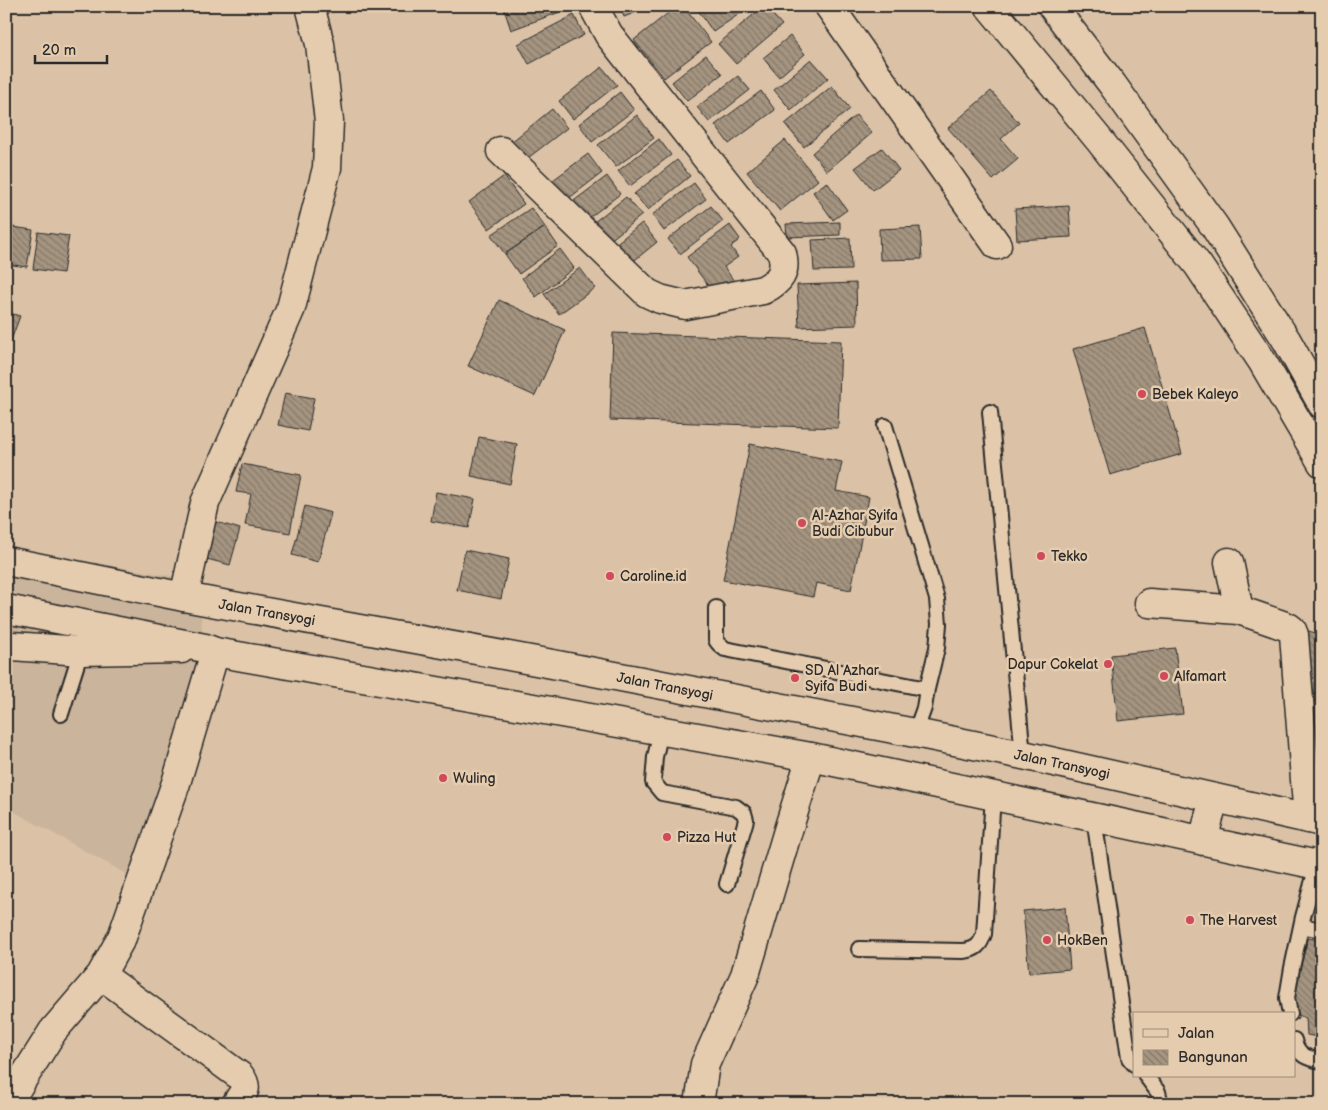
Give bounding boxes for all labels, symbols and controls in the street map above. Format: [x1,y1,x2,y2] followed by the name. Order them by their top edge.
[35,32,108,64] scale bar
[42,41,76,60] text: 20 m
[1152,386,1239,403] place label: Bebek Kaleyo
[1136,388,1148,400] marker: Bebek Kaleyo
[812,507,898,540] place label: Al-Azhar Syifa Budi Cibubur
[796,517,808,529] marker: Al-Azhar Syifa Budi Cibubur
[1051,548,1088,565] place label: Tekko
[1035,550,1047,562] marker: Tekko
[620,568,687,585] place label: Caroline.id
[604,570,616,582] marker: Caroline.id
[217,596,317,629] street label: Jalan Transyogi
[1007,656,1099,673] place label: Dapur Cokelat
[1102,658,1114,670] marker: Dapur Cokelat
[805,662,880,695] place label: SD Al Azhar Syifa Budi
[1174,668,1227,685] place label: Alfamart
[615,669,715,704] street label: Jalan Transyogi
[1158,670,1170,682] marker: Alfamart
[789,672,801,684] marker: SD Al Azhar Syifa Budi
[1012,746,1111,783] street label: Jalan Transyogi
[453,770,496,787] place label: Wuling
[437,772,449,784] marker: Wuling
[677,829,737,846] place label: Pizza Hut
[661,831,673,843] marker: Pizza Hut
[1200,912,1278,929] place label: The Harvest
[1184,914,1196,926] marker: The Harvest
[1057,932,1108,949] place label: HokBen
[1041,934,1053,946] marker: HokBen
[1133,1012,1296,1078] legend
[1178,1024,1214,1043] text: Jalan
[1178,1048,1248,1067] text: Bangunan

